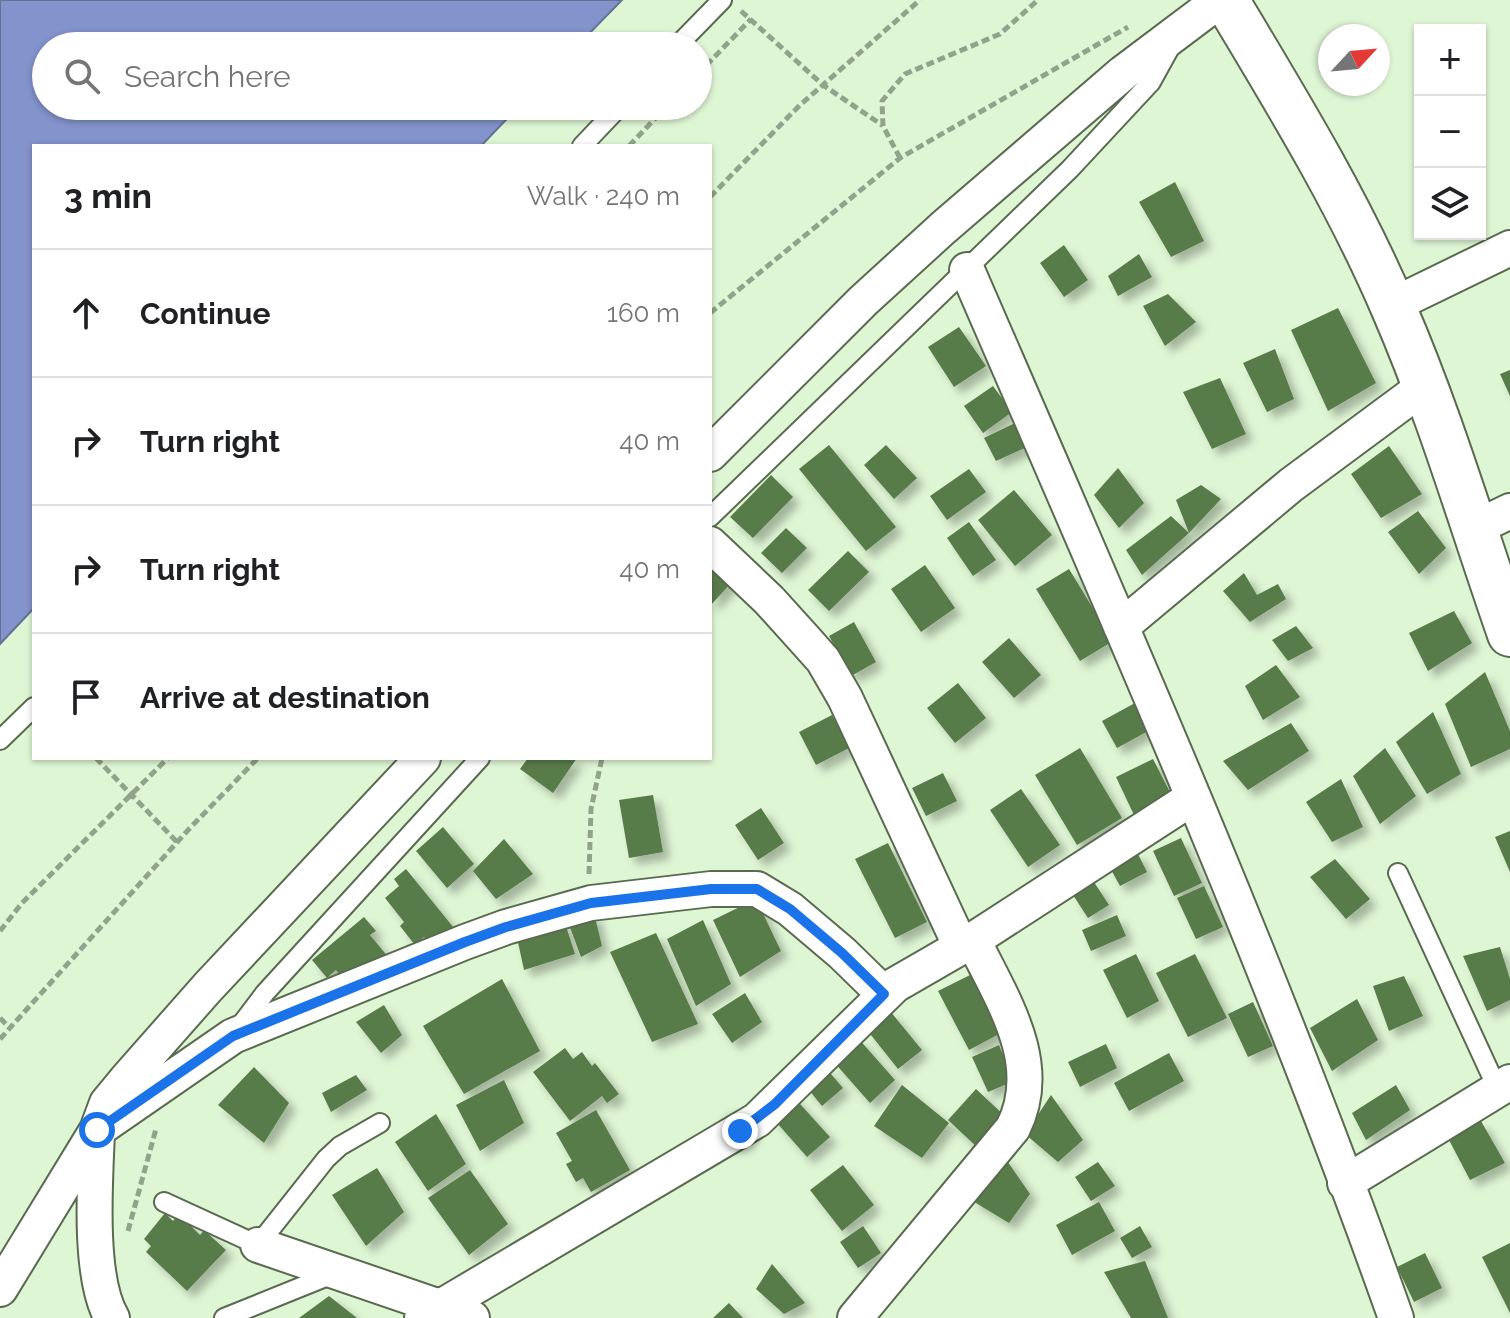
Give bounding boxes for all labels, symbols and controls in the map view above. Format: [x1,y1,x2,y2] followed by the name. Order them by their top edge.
[1318,24,1390,96] north arrow
[1414,24,1486,240] map controls
[1414,24,1486,96] button: +
[32,32,712,120] search box
[60,54,104,98] icon: search
[124,59,291,94] text: Search here
[1414,96,1486,168] button: −
[1414,168,1486,240] button: layers
[64,176,152,216] text: 3 min
[527,181,680,211] text: Walk · 240 m
[64,291,108,335] icon: ahead
[140,296,271,331] text: Continue
[607,298,680,328] text: 160 m
[64,419,108,463] icon: right
[140,424,280,459] text: Turn right
[619,426,680,456] text: 40 m
[64,547,108,591] icon: right
[140,552,280,587] text: Turn right
[619,554,680,584] text: 40 m
[64,675,108,719] icon: arrive
[140,680,430,715] text: Arrive at destination
[79,1112,115,1148] route start
[722,1113,758,1149] route end

